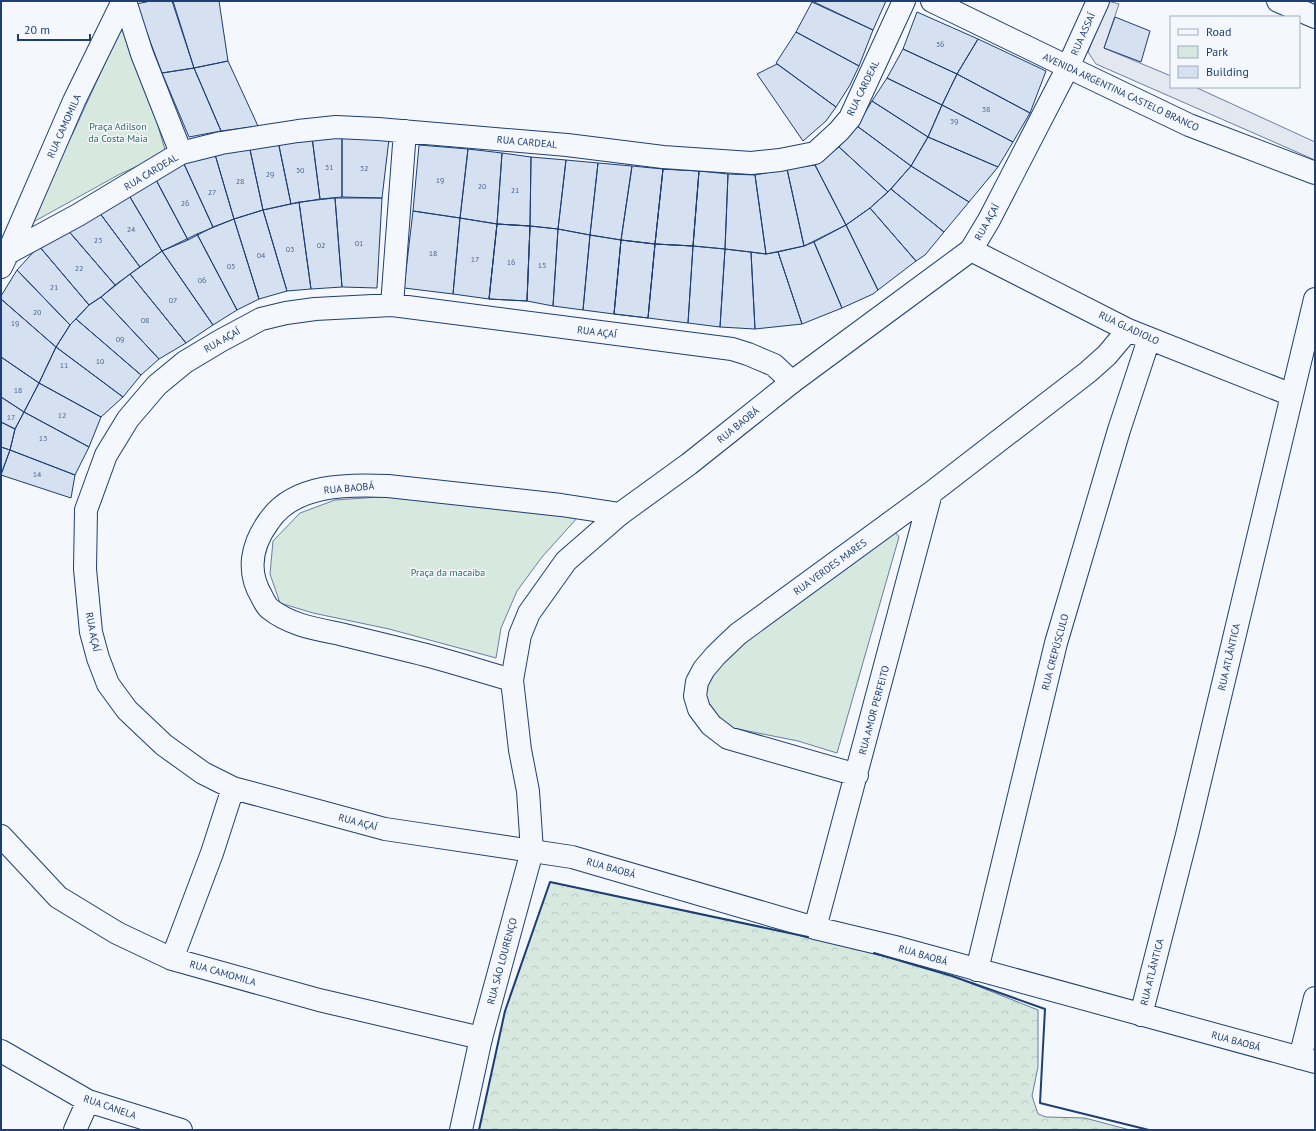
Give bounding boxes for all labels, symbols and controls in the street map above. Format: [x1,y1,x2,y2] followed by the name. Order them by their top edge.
[1068,11,1098,57] street label: RUA ASSAÍ
[18,16,90,42] scale bar
[1170,16,1300,88] legend
[24,22,50,37] text: 20 m
[1206,24,1231,39] text: Road
[936,39,944,49] house number: 36
[1206,44,1228,59] text: Park
[1041,50,1201,134] street label: AVENIDA ARGENTINA CASTELO BRANCO
[844,58,882,118] street label: RUA CARDEAL
[1206,64,1249,79] text: Building
[44,92,84,160] street label: RUA CAMOMILA
[982,104,990,114] house number: 38
[950,116,958,126] house number: 39
[88,120,148,145] park label: Praça Adilson da Costa Maia
[496,133,558,151] street label: RUA CARDEAL
[122,151,180,193] street label: RUA CARDEAL
[325,162,333,172] house number: 31
[360,163,368,173] house number: 32
[296,165,305,175] house number: 30
[266,169,274,179] house number: 29
[436,175,444,185] house number: 19
[236,176,244,186] house number: 28
[478,181,487,191] house number: 20
[511,185,519,195] house number: 21
[208,187,216,197] house number: 27
[181,198,189,208] house number: 26
[972,201,1002,243] street label: RUA AÇAÍ
[127,224,136,234] house number: 24
[94,235,102,245] house number: 23
[355,238,363,248] house number: 01
[317,240,325,250] house number: 02
[286,244,294,254] house number: 03
[429,248,437,258] house number: 18
[257,250,266,260] house number: 04
[471,254,479,264] house number: 17
[507,257,515,267] house number: 16
[538,260,546,270] house number: 15
[227,261,235,271] house number: 05
[75,263,83,273] house number: 22
[198,275,206,285] house number: 06
[50,282,58,292] house number: 21
[169,295,177,305] house number: 07
[33,307,42,317] house number: 20
[1097,308,1162,348] street label: RUA GLADIOLO
[141,315,149,325] house number: 08
[11,318,19,328] house number: 19
[576,323,618,341] street label: RUA AÇAÍ
[201,324,243,356] street label: RUA AÇAÍ
[116,334,124,344] house number: 09
[96,356,105,366] house number: 10
[60,360,68,370] house number: 11
[14,385,22,395] house number: 18
[714,404,762,446] street label: RUA BAOBÁ
[58,410,66,420] house number: 12
[7,412,15,422] house number: 17
[39,433,47,443] house number: 13
[33,469,42,479] house number: 14
[323,479,375,497] street label: RUA BAOBÁ
[791,536,869,598] street label: RUA VERDES MARES
[411,566,485,579] park label: Praça da macaiba
[83,611,103,653] street label: RUA AÇAÍ
[1039,612,1071,692] street label: RUA CREPÚSCULO
[1215,622,1243,692] street label: RUA ATLÂNTICA
[856,664,892,756] street label: RUA AMOR PERFEITO
[337,811,379,833] street label: RUA AÇAÍ
[585,855,637,881] street label: RUA BAOBÁ
[484,916,520,1006] street label: RUA SÃO LOURENÇO
[1137,937,1167,1007] street label: RUA ATLÂNTICA
[897,942,949,968] street label: RUA BAOBÁ
[188,957,258,989] street label: RUA CAMOMILA
[1210,1028,1262,1054] street label: RUA BAOBÁ
[82,1092,138,1122] street label: RUA CANELA

